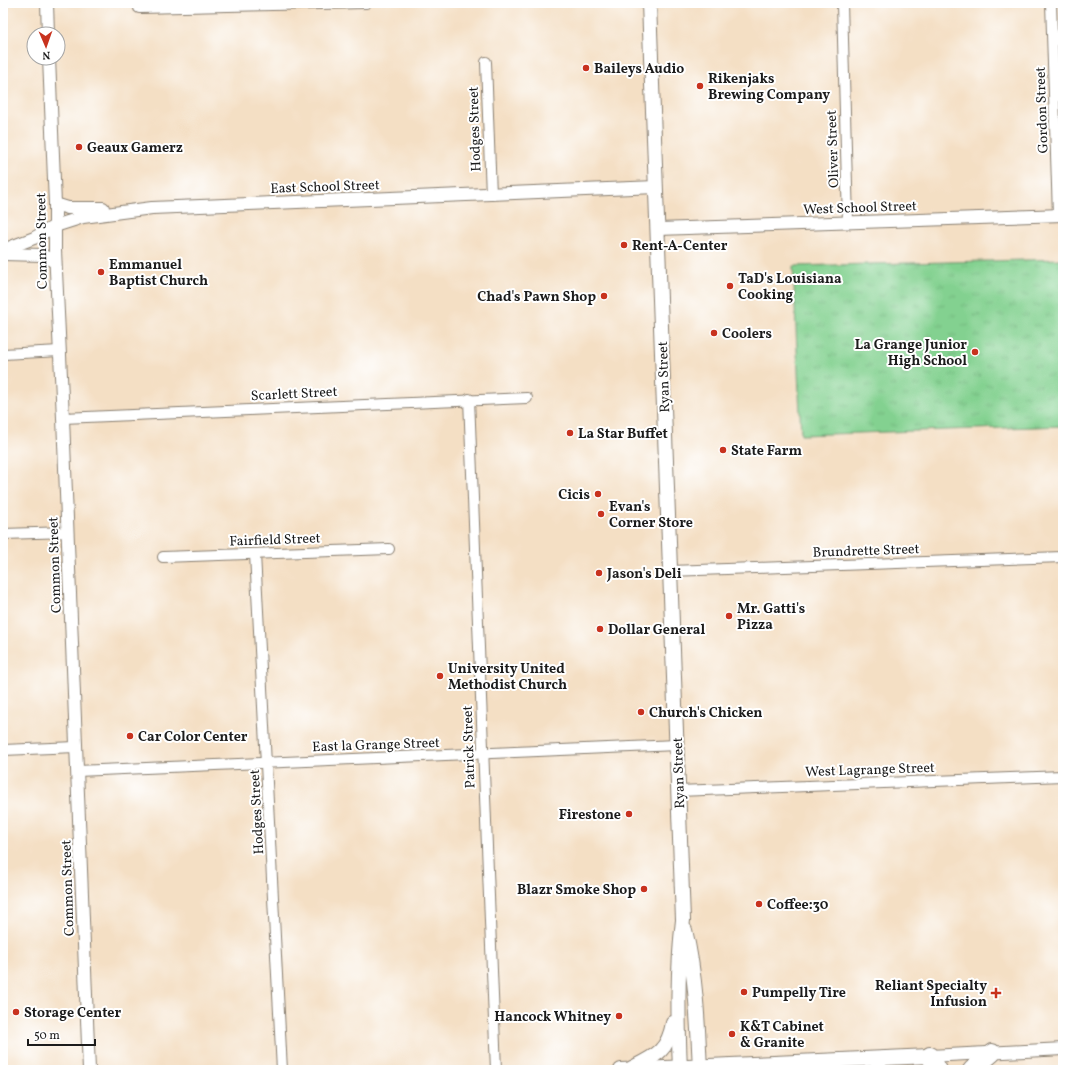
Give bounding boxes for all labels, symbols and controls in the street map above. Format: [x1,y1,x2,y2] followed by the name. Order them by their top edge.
[26,26,66,66] north arrow
[42,47,51,62] text: N
[594,60,684,79] place label: Baileys Audio
[581,63,591,73] marker: Baileys Audio
[1031,66,1054,154] street label: Gordon Street
[708,70,830,105] place label: Rikenjaks Brewing Company
[695,81,705,91] marker: Rikenjaks Brewing Company
[465,86,486,172] street label: Hodges Street
[823,110,844,188] street label: Oliver Street
[87,139,183,158] place label: Geaux Gamerz
[74,142,84,152] marker: Geaux Gamerz
[270,176,380,199] street label: East School Street
[32,192,53,289] street label: Common Street
[803,197,917,220] street label: West School Street
[632,237,728,256] place label: Rent-A-Center
[619,240,629,250] marker: Rent-A-Center
[109,256,208,291] place label: Emmanuel Baptist Church
[96,267,106,277] marker: Emmanuel Baptist Church
[738,270,842,305] place label: TaD's Louisiana Cooking
[725,281,735,291] marker: TaD's Louisiana Cooking
[477,288,596,307] place label: Chad's Pawn Shop
[599,291,609,301] marker: Chad's Pawn Shop
[722,325,772,344] place label: Coolers
[709,328,719,338] marker: Coolers
[855,336,967,371] place label: La Grange Junior High School
[654,341,675,413] street label: Ryan Street
[970,347,980,357] marker: La Grange Junior High School
[250,383,338,406] street label: Scarlett Street
[578,425,668,444] place label: La Star Buffet
[565,428,575,438] marker: La Star Buffet
[731,442,802,461] place label: State Farm
[718,445,728,455] marker: State Farm
[558,486,590,505] place label: Cicis
[593,489,603,499] marker: Cicis
[609,498,693,533] place label: Evan's Corner Store
[596,509,606,519] marker: Evan's Corner Store
[44,516,67,614] street label: Common Street
[229,529,321,552] street label: Fairfield Street
[812,540,920,563] street label: Brundrette Street
[606,565,682,584] place label: Jason's Deli
[594,568,604,578] marker: Jason's Deli
[737,600,805,635] place label: Mr. Gatti's Pizza
[724,611,734,621] marker: Mr. Gatti's Pizza
[608,621,705,640] place label: Dollar General
[595,624,605,634] marker: Dollar General
[448,660,567,695] place label: University United Methodist Church
[435,671,445,681] marker: University United Methodist Church
[649,704,763,723] place label: Church's Chicken
[459,705,480,789] street label: Patrick Street
[636,707,646,717] marker: Church's Chicken
[138,728,248,747] place label: Car Color Center
[125,731,135,741] marker: Car Color Center
[312,734,440,757] street label: East la Grange Street
[669,737,690,809] street label: Ryan Street
[805,759,935,782] street label: West Lagrange Street
[246,769,269,855] street label: Hodges Street
[559,806,621,825] place label: Firestone
[624,809,634,819] marker: Firestone
[57,839,80,937] street label: Common Street
[517,881,636,900] place label: Blazr Smoke Shop
[639,884,649,894] marker: Blazr Smoke Shop
[767,896,829,915] place label: Coffee:30
[754,899,764,909] marker: Coffee:30
[875,977,987,1012] place label: Reliant Specialty Infusion
[752,984,846,1003] place label: Pumpelly Tire
[739,987,749,997] marker: Pumpelly Tire
[990,987,1002,999] marker: Reliant Specialty Infusion
[24,1004,122,1023] place label: Storage Center
[11,1007,21,1017] marker: Storage Center
[494,1008,611,1027] place label: Hancock Whitney
[614,1011,624,1021] marker: Hancock Whitney
[740,1018,824,1053] place label: K&T Cabinet & Granite
[28,1021,95,1047] scale bar
[34,1028,60,1044] text: 50 m
[727,1029,737,1039] marker: K&T Cabinet & Granite

